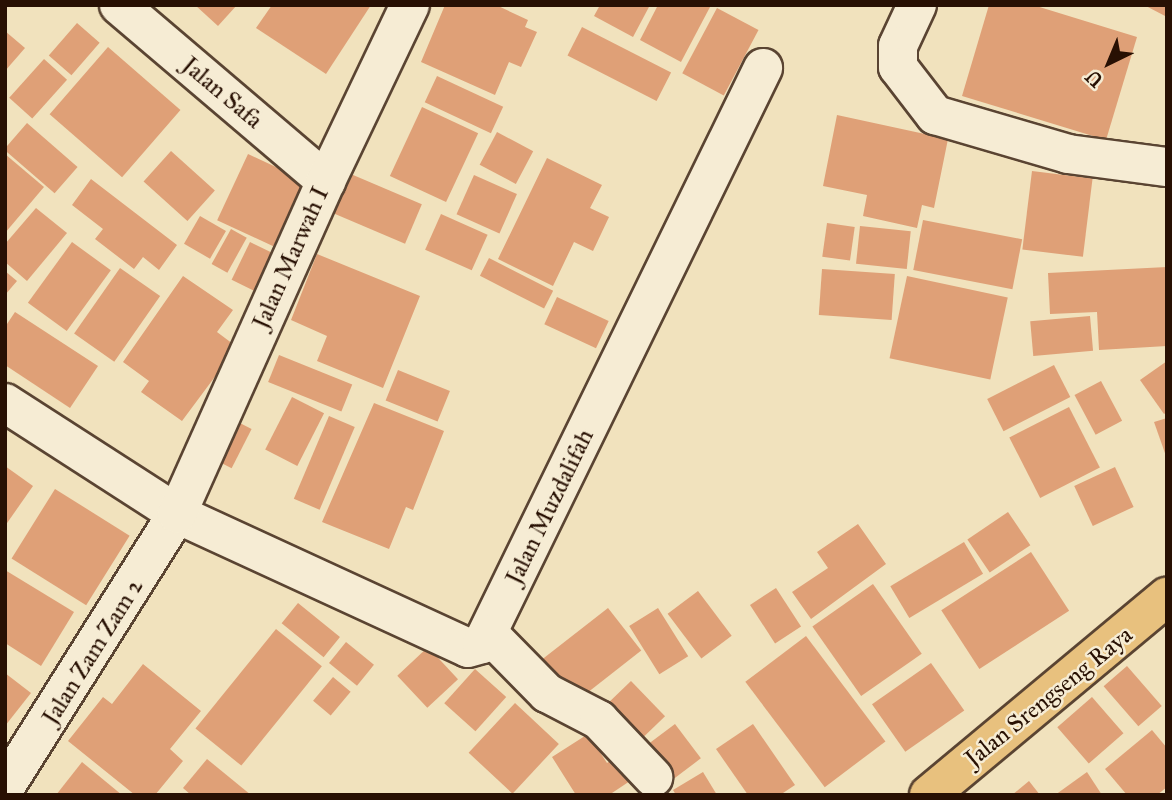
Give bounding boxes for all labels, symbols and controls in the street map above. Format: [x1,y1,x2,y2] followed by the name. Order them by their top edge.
[1074,28,1144,98] north arrow
[176,51,268,135] street label: Jalan Safa
[1081,65,1108,92] text: U
[247,182,335,334] street label: Jalan Marwah I
[500,425,600,589] street label: Jalan Muzdalifah
[37,574,149,730] street label: Jalan Zam Zam 2
[960,621,1138,773] street label: Jalan Srengseng Raya

